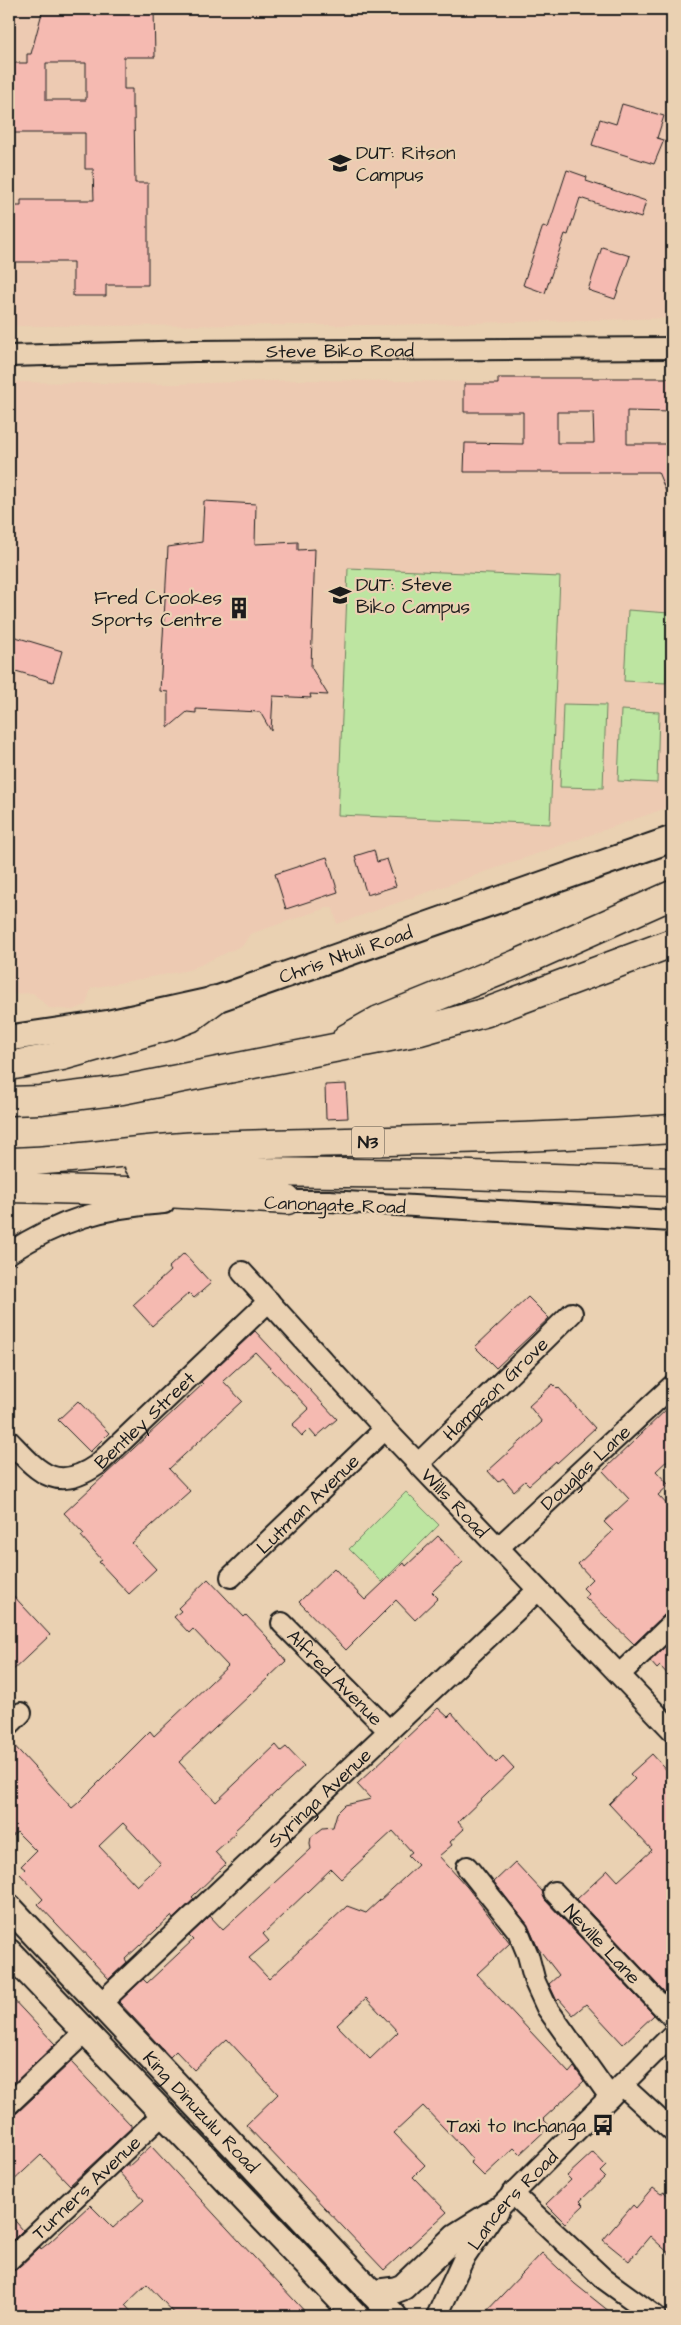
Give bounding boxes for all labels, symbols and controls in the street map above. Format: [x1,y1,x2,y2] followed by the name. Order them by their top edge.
[356,140,455,189] place label: DUT: Ritson Campus
[327,150,353,176] school or university icon: DUT: Ritson Campus
[266,338,414,366] street label: Steve Biko Road
[356,572,470,621] place label: DUT: Steve Biko Campus
[327,582,353,608] school or university icon: DUT: Steve Biko Campus
[92,585,222,634] place label: Fred Crookes Sports Centre
[226,595,252,621] building icon: Fred Crookes Sports Centre
[276,919,417,991] street label: Chris Ntuli Road
[352,1126,384,1158] road number: N3
[264,1190,406,1222] street label: Canongate Road
[437,1331,555,1448] street label: Hampson Grove
[89,1366,202,1476] street label: Bentley Street
[535,1419,637,1517] street label: Douglas Lane
[251,1449,366,1561] street label: Lutman Avenue
[414,1463,494,1545] street label: Wills Road
[280,1624,388,1732] street label: Alfred Avenue
[262,1742,378,1854] street label: Syringa Avenue
[557,1899,646,1991] street label: Neville Lane
[136,2046,265,2180] street label: King Dinuzulu Road
[590,2112,616,2138] bus stop icon: Taxi to Inchanga
[447,2113,586,2141] place label: Taxi to Inchanga
[26,2130,147,2247] street label: Turners Avenue
[462,2144,565,2256] street label: Lancers Road

